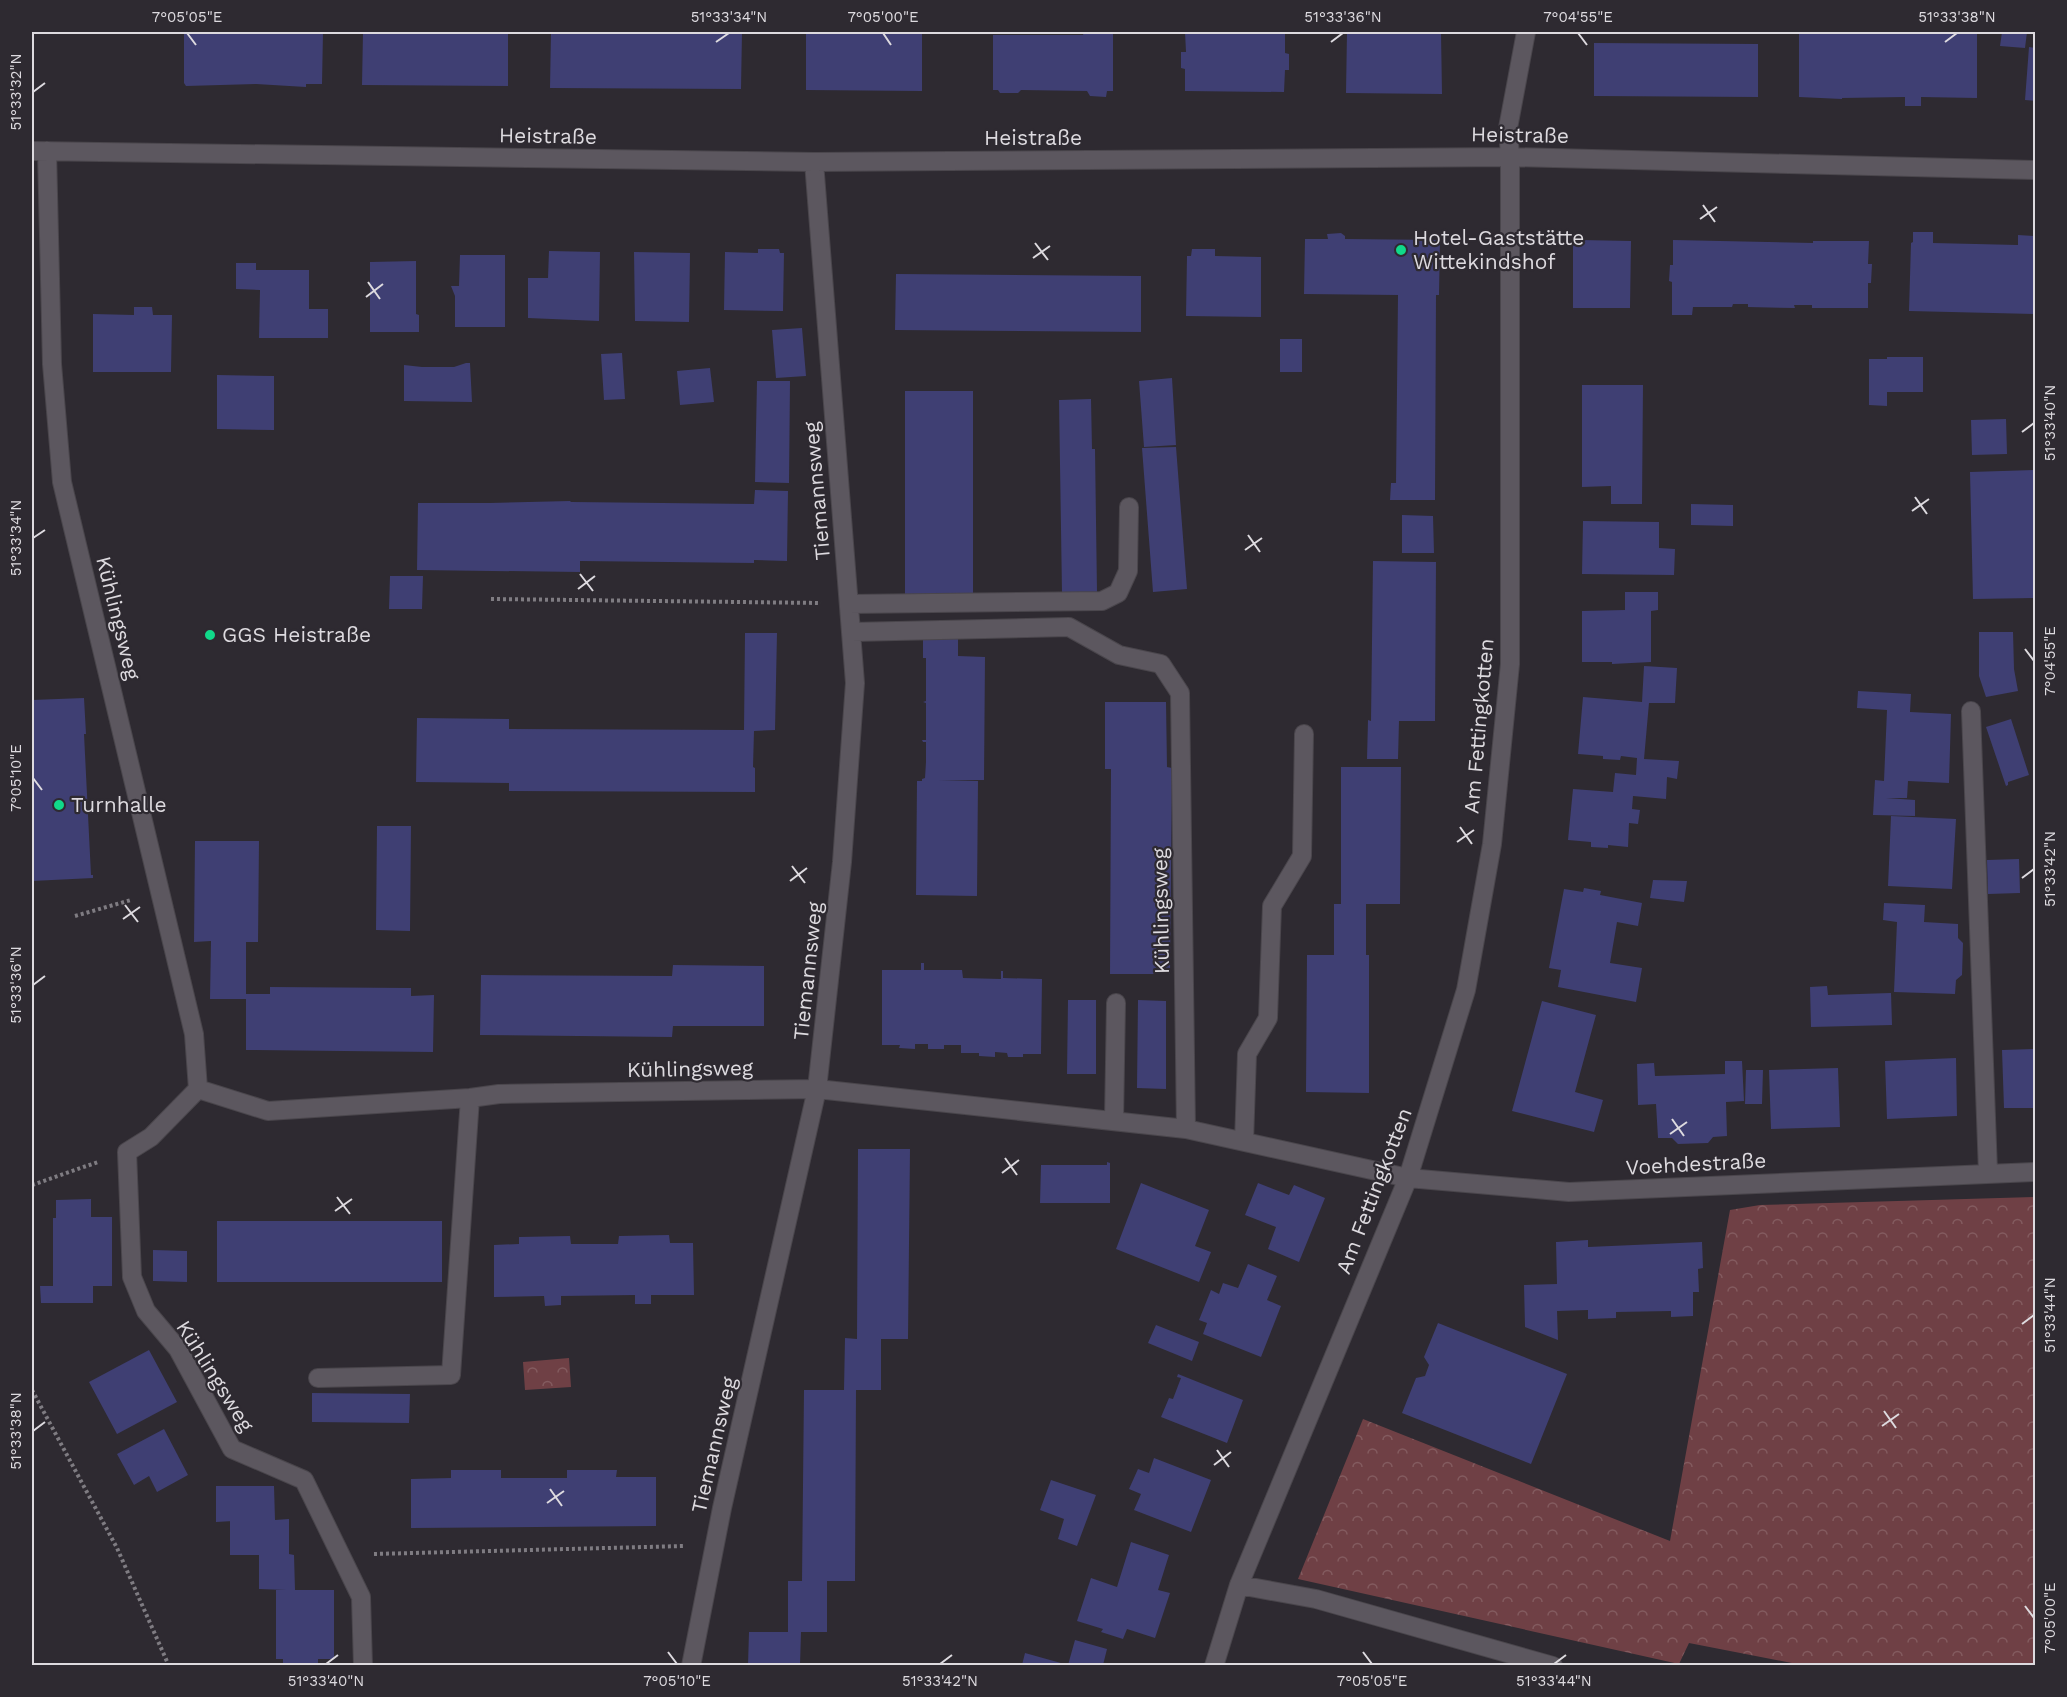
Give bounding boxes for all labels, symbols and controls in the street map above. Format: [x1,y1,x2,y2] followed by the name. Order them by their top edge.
[152,8,222,26] text: 7°05'05"E
[691,8,767,26] text: 51°33'34"N
[847,8,919,26] text: 7°05'00"E
[1304,8,1382,26] text: 51°33'36"N
[1543,8,1613,26] text: 7°04'55"E
[1918,8,1996,26] text: 51°33'38"N
[7,53,25,131] text: 51°33'32"N
[1471,121,1569,148] street label: Heistraße
[499,122,597,149] street label: Heistraße
[984,125,1082,150] street label: Heistraße
[1413,225,1585,274] place label: Hotel-Gaststätte Wittekindshof
[1394,243,1408,257] marker: Hotel-Gaststätte Wittekindshof
[2041,385,2059,461] text: 51°33'40"N
[798,420,835,561] street label: Tiemannsweg
[7,500,25,576] text: 51°33'34"N
[91,554,146,683] street label: Kühlingsweg
[222,622,371,647] place label: GGS Heistraße
[2041,626,2059,696] text: 7°04'55"E
[203,628,217,642] marker: GGS Heistraße
[1458,637,1499,815] street label: Am Fettingkotten
[7,744,25,812] text: 7°05'10"E
[71,792,167,817] place label: Turnhalle
[52,798,66,812] marker: Turnhalle
[2041,831,2059,907] text: 51°33'42"N
[1147,847,1174,974] street label: Kühlingsweg
[788,900,827,1041] street label: Tiemannsweg
[7,946,25,1024] text: 51°33'36"N
[627,1055,754,1082] street label: Kühlingsweg
[1330,1104,1417,1277] street label: Am Fettingkotten
[1625,1147,1767,1180] street label: Voehdestraße
[2041,1277,2059,1353] text: 51°33'44"N
[171,1316,260,1437] street label: Kühlingsweg
[686,1374,741,1515] street label: Tiemannsweg
[7,1392,25,1470] text: 51°33'38"N
[2041,1582,2059,1654] text: 7°05'00"E
[288,1672,364,1690] text: 51°33'40"N
[643,1672,711,1690] text: 7°05'10"E
[902,1672,978,1690] text: 51°33'42"N
[1337,1672,1407,1690] text: 7°05'05"E
[1516,1672,1592,1690] text: 51°33'44"N

